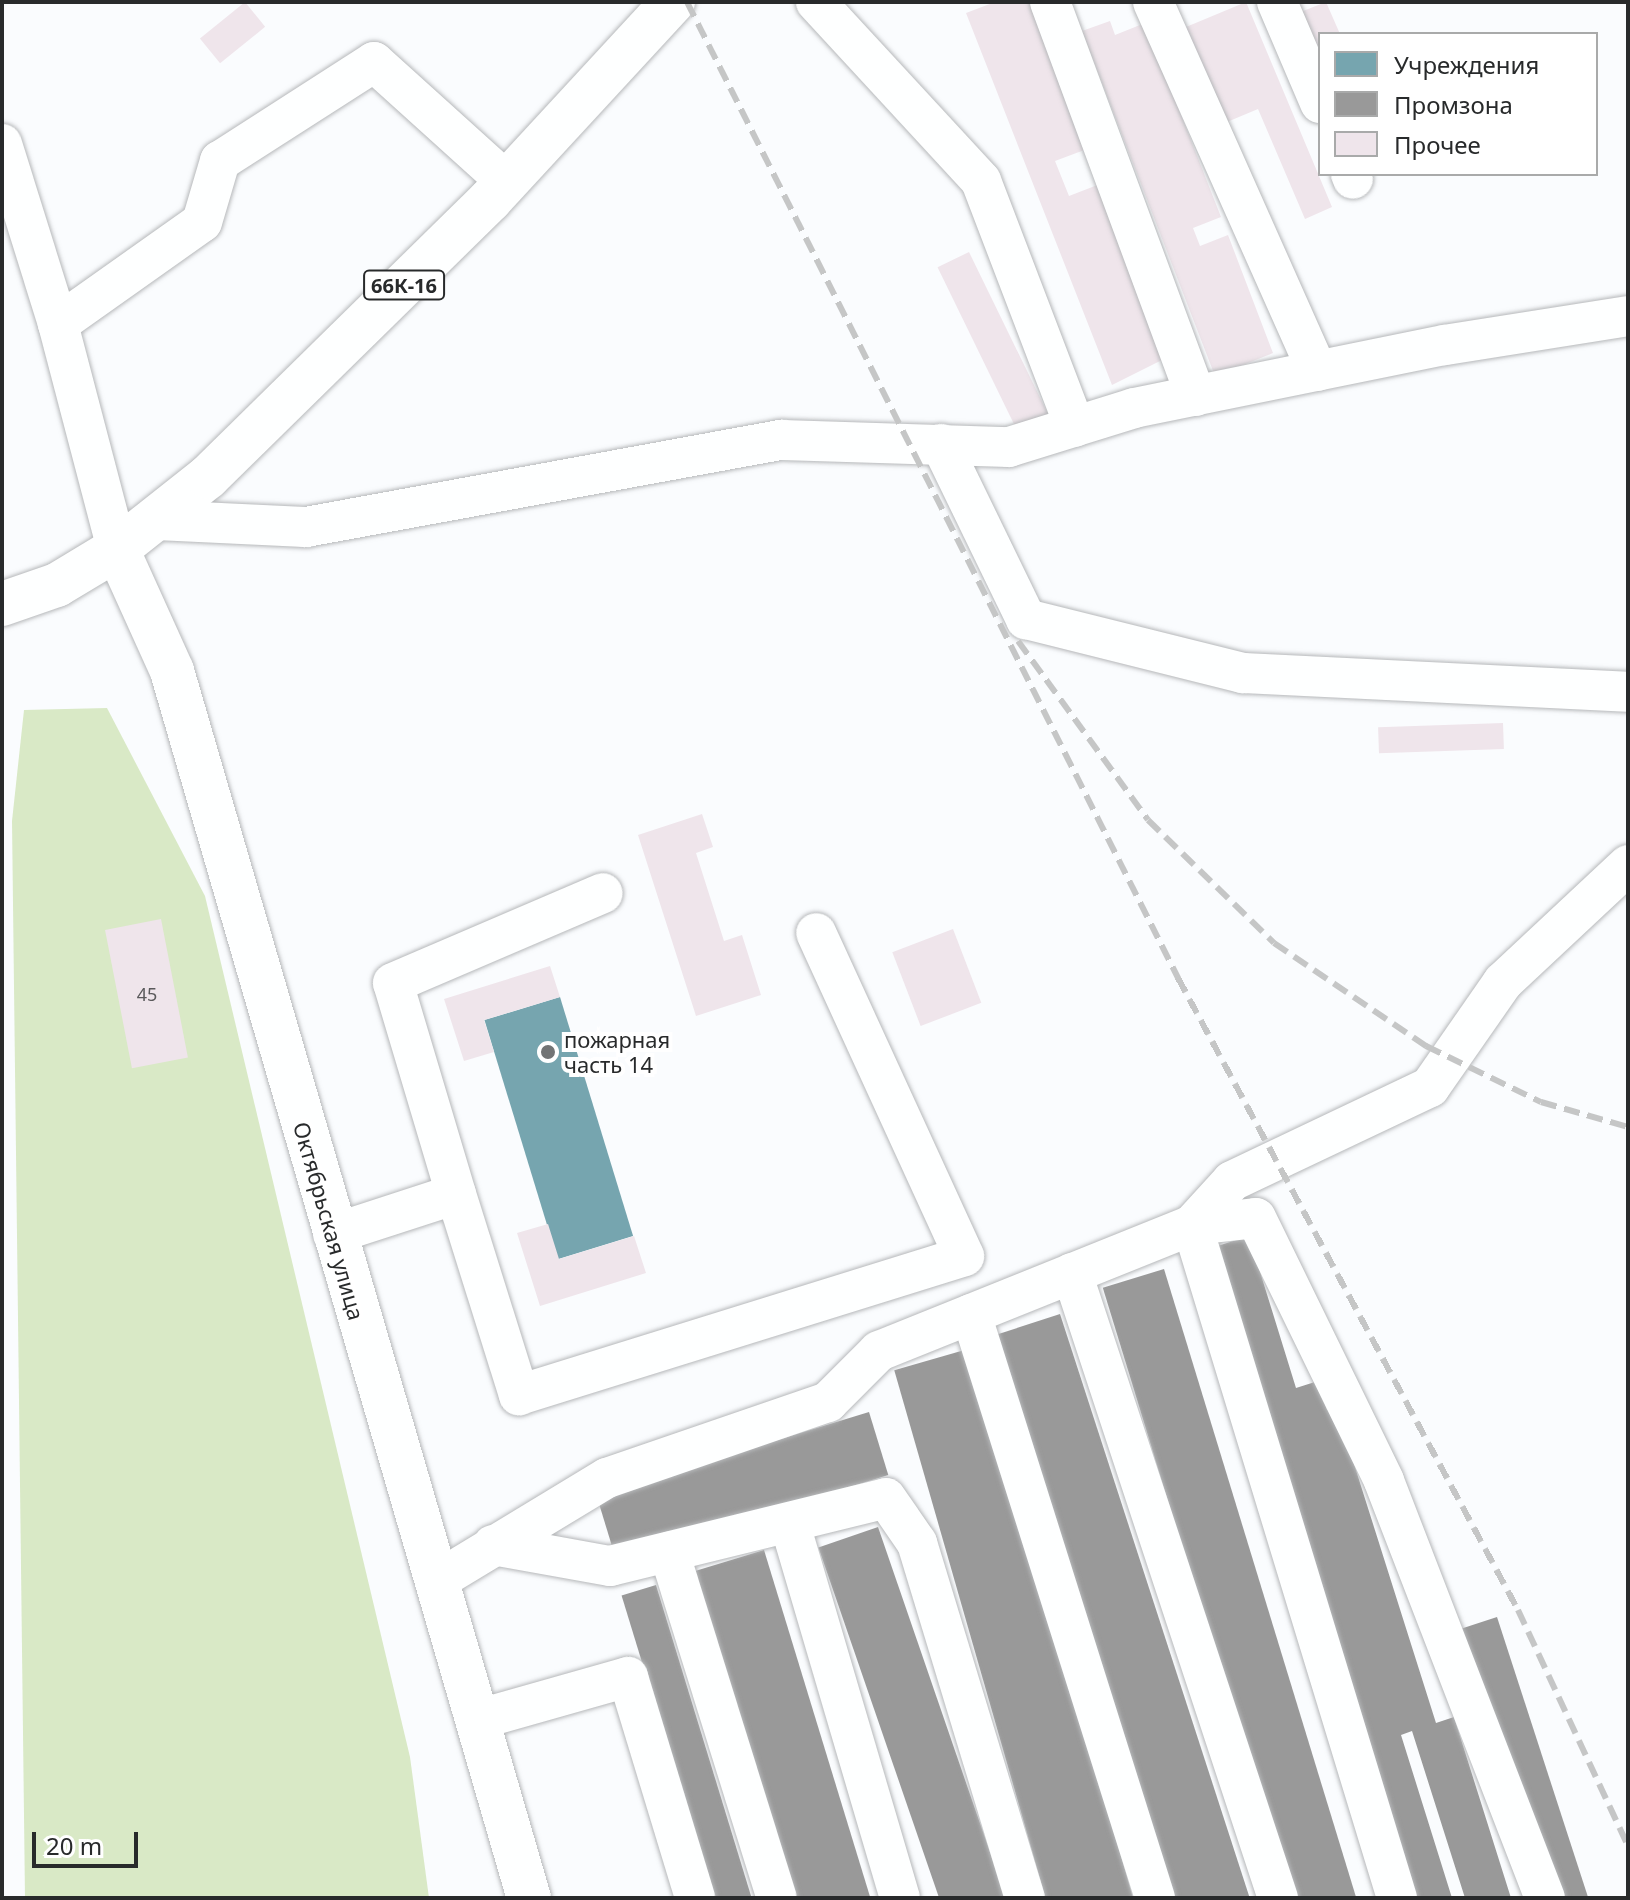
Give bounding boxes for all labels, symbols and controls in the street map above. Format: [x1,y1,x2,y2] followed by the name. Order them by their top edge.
[1318,32,1598,176] legend
[1394,48,1539,81] text: Учреждения
[1394,88,1513,121] text: Промзона
[1394,128,1481,161] text: Прочее
[362,269,446,301] road number: 66К-16
[137,983,157,1005] house number: 45
[564,1026,670,1078] place label: пожарная часть 14
[539,1043,557,1061] marker: пожарная часть 14
[288,1119,370,1323] street label: Октябрьская улица
[36,1816,142,1866] scale bar
[46,1829,102,1862] text: 20 m

